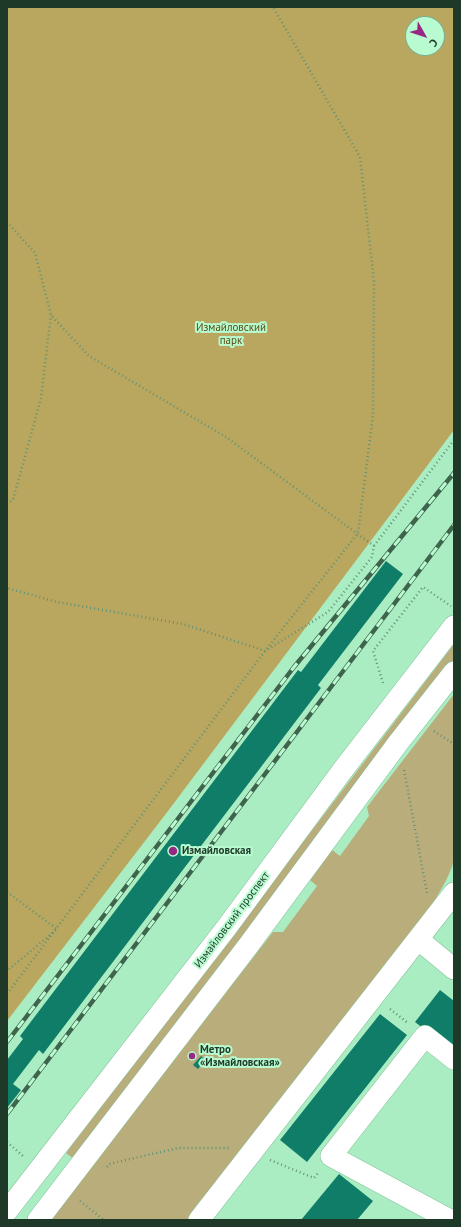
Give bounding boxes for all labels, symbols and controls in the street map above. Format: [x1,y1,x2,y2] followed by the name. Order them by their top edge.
[405,16,445,56] north arrow
[426,36,441,50] text: С
[196,321,266,347] park label: Измайловский парк
[182,844,251,858] place label: Измайловская
[167,845,179,857] marker: Измайловская
[192,869,272,971] street label: Измайловский проспект
[200,1043,280,1069] place label: Метро «Измайловская»
[187,1051,197,1061] marker: Метро «Измайловская»

